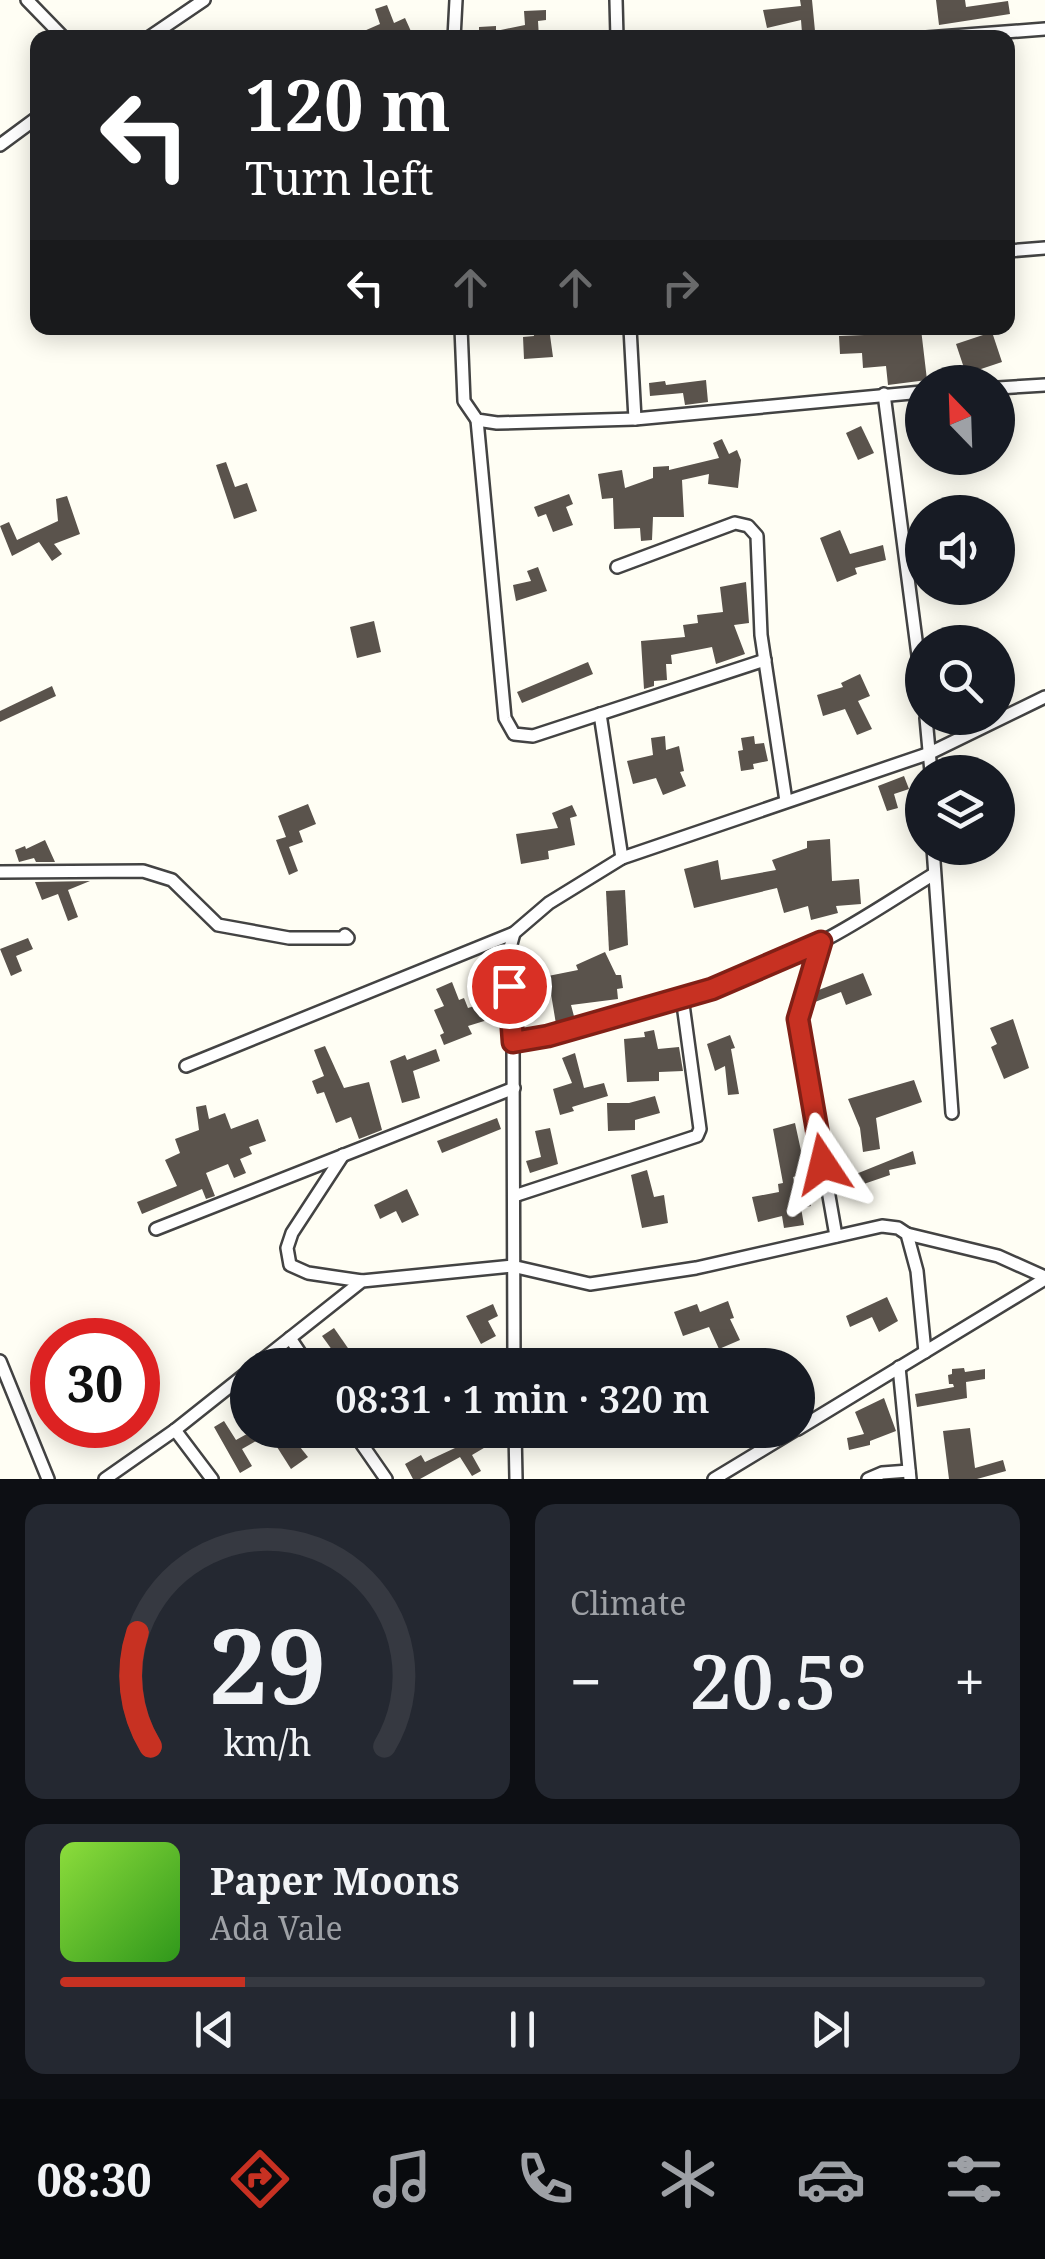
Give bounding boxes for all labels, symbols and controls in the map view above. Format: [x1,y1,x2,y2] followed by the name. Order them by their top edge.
[245,56,451,152] text: 120 m
[80,70,210,200] icon: left
[245,147,434,208] text: Turn left
[338,260,393,315] icon: left
[443,260,498,315] icon: ahead
[548,260,603,315] icon: ahead
[653,260,708,315] icon: right
[905,365,1015,475] north arrow
[905,365,1015,865] map controls
[905,495,1015,605] button: sound
[905,625,1015,735] button: search
[905,755,1015,865] button: layers
[467,944,552,1029] pin
[482,959,537,1014] icon: arrive
[771,1112,875,1216] position arrow
[30,1318,160,1448] speed limit sign: 30
[335,1372,710,1424] text: 08:31 · 1 min · 320 m
[570,1581,686,1624] text: Climate
[209,1593,326,1734] text: 29
[689,1629,867,1731] text: 20.5°
[570,1643,602,1718] text: −
[954,1643,985,1718] text: +
[224,1718,311,1766] text: km/h
[210,1854,460,1906] text: Paper Moons
[210,1906,343,1949] text: Ada Vale
[187,2002,242,2057] icon: previous
[495,2002,550,2057] icon: pause
[803,2002,858,2057] icon: next
[225,2144,295,2214] icon: directions
[367,2144,437,2214] icon: music
[510,2144,580,2214] icon: phone
[653,2144,723,2214] icon: climate
[796,2144,866,2214] icon: car
[939,2144,1009,2214] icon: filters
[36,2149,152,2210] text: 08:30

